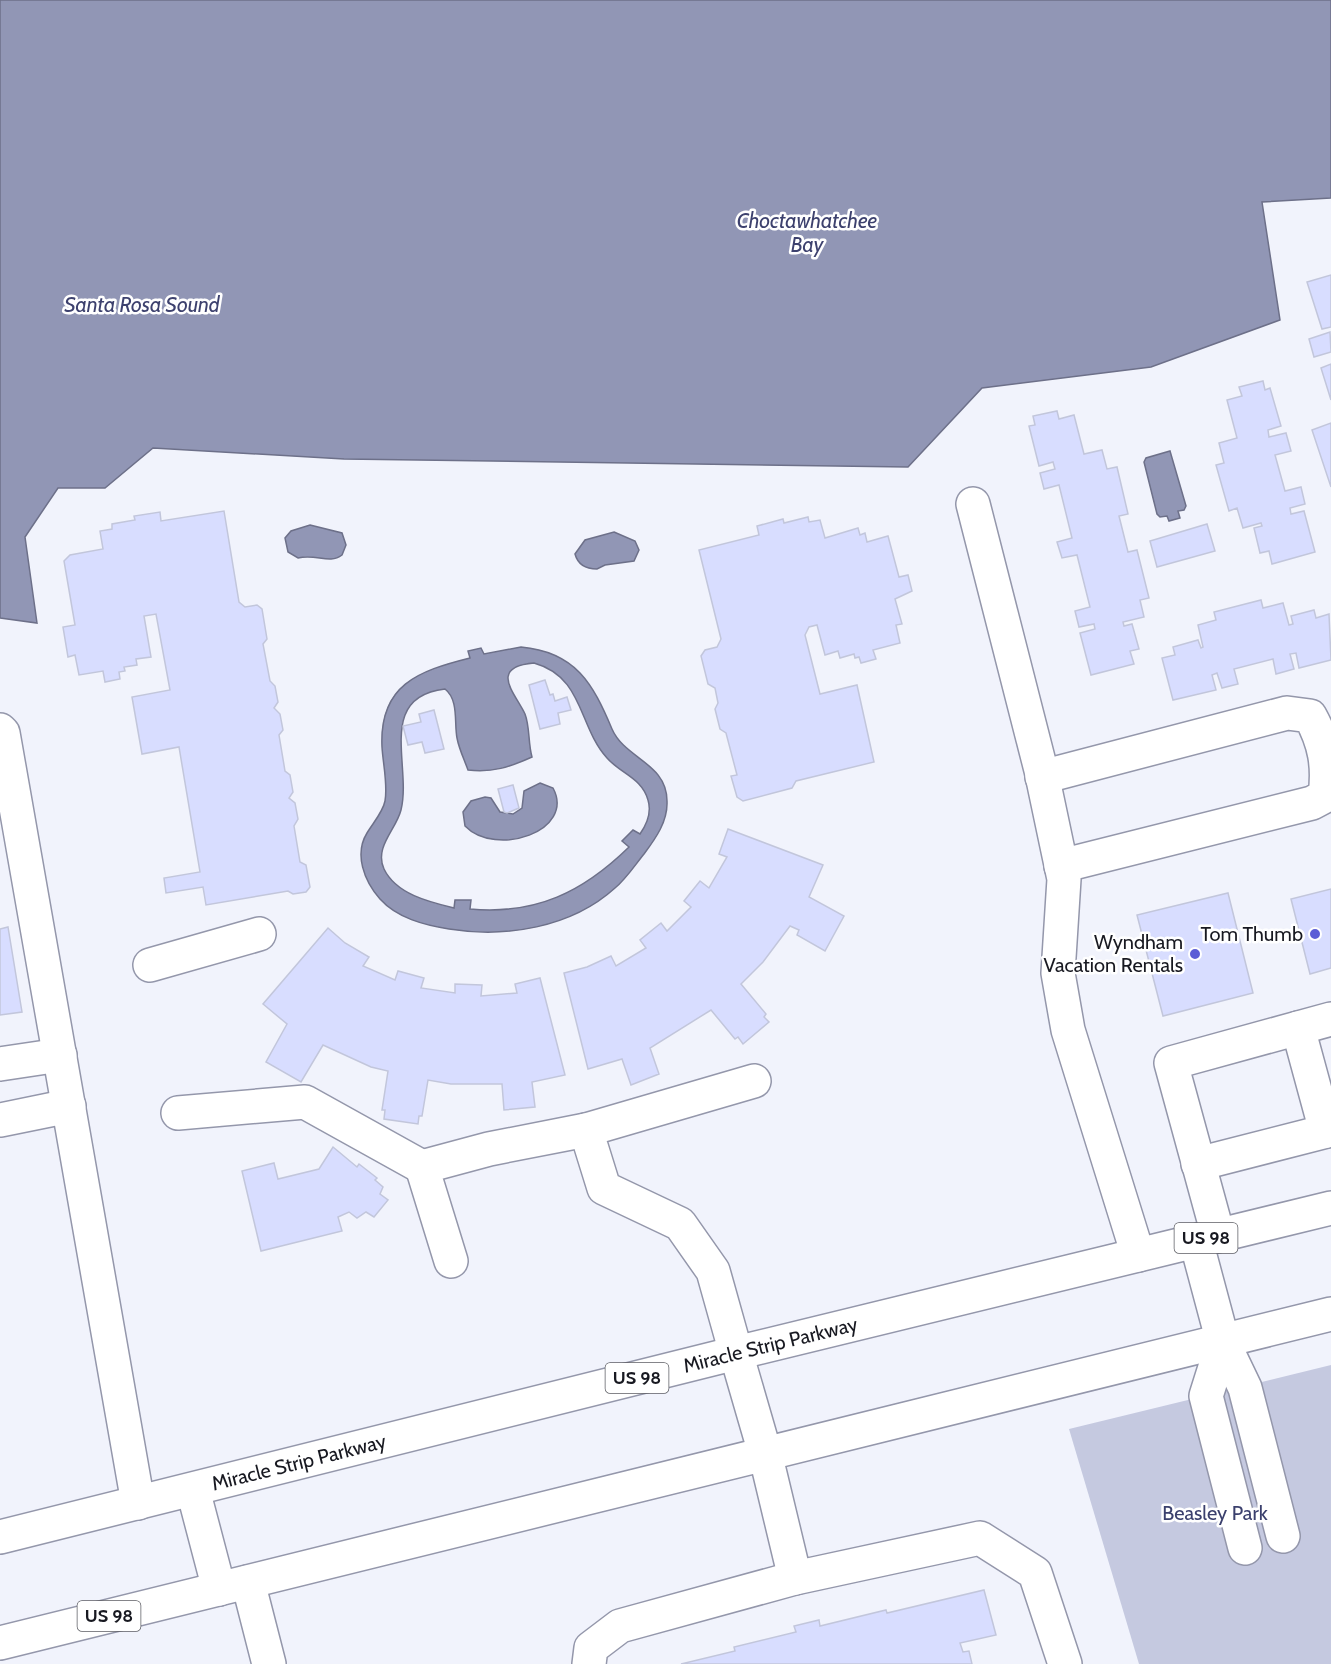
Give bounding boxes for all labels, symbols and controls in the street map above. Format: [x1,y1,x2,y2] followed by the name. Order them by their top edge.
[737,208,878,257] water label: Choctawhatchee Bay
[64,292,221,317] water label: Santa Rosa Sound
[1200,922,1303,946] place label: Tom Thumb
[1308,927,1322,941] marker: Tom Thumb
[1044,930,1183,977] place label: Wyndham Vacation Rentals
[1188,947,1202,961] marker: Wyndham Vacation Rentals
[1174,1223,1238,1253] road number: US 98
[681,1312,860,1378] street label: Miracle Strip Parkway
[606,1363,668,1393] road number: US 98
[209,1429,388,1496] street label: Miracle Strip Parkway
[1162,1501,1268,1525] park label: Beasley Park
[78,1601,140,1631] road number: US 98

